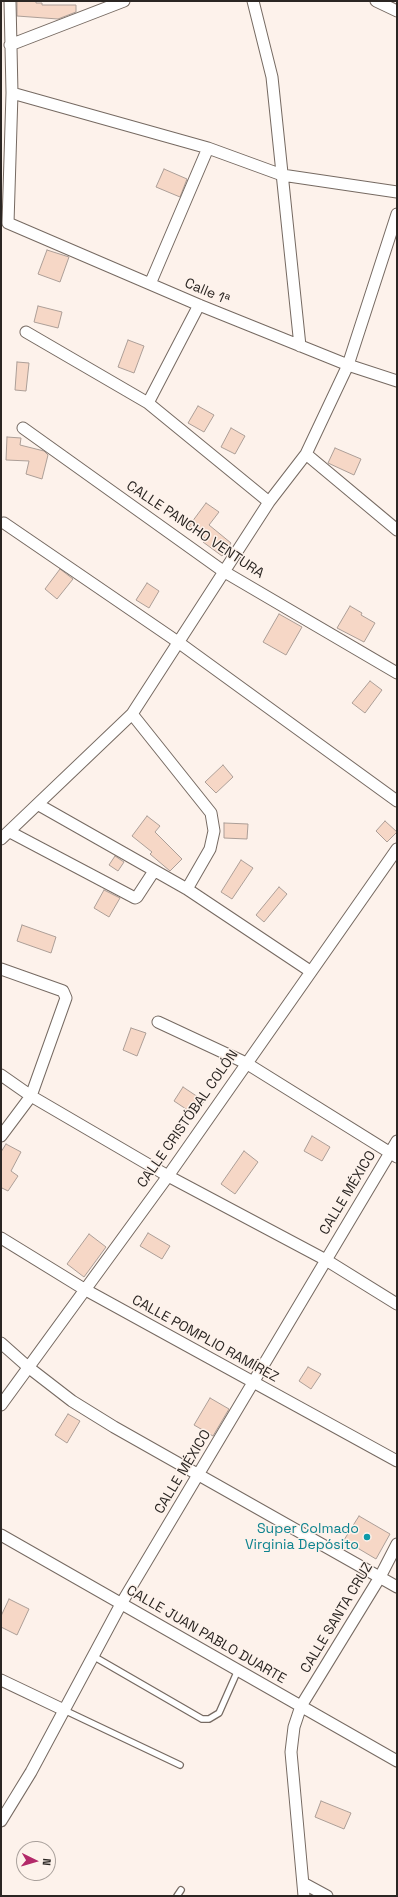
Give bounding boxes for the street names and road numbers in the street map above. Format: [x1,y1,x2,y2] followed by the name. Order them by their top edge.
[182,275,232,309] street label: Calle 1ª
[123,478,267,582] street label: CALLE PANCHO VENTURA
[134,1047,242,1191] street label: CALLE CRISTÓBAL COLÓN
[316,1148,380,1238] street label: CALLE MÉXICO
[129,1292,281,1386] street label: CALLE POMPLIO RAMÍREZ
[151,1427,215,1517] street label: CALLE MÉXICO
[297,1560,377,1676] street label: CALLE SANTA CRUZ
[123,1582,289,1688] street label: CALLE JUAN PABLO DUARTE

